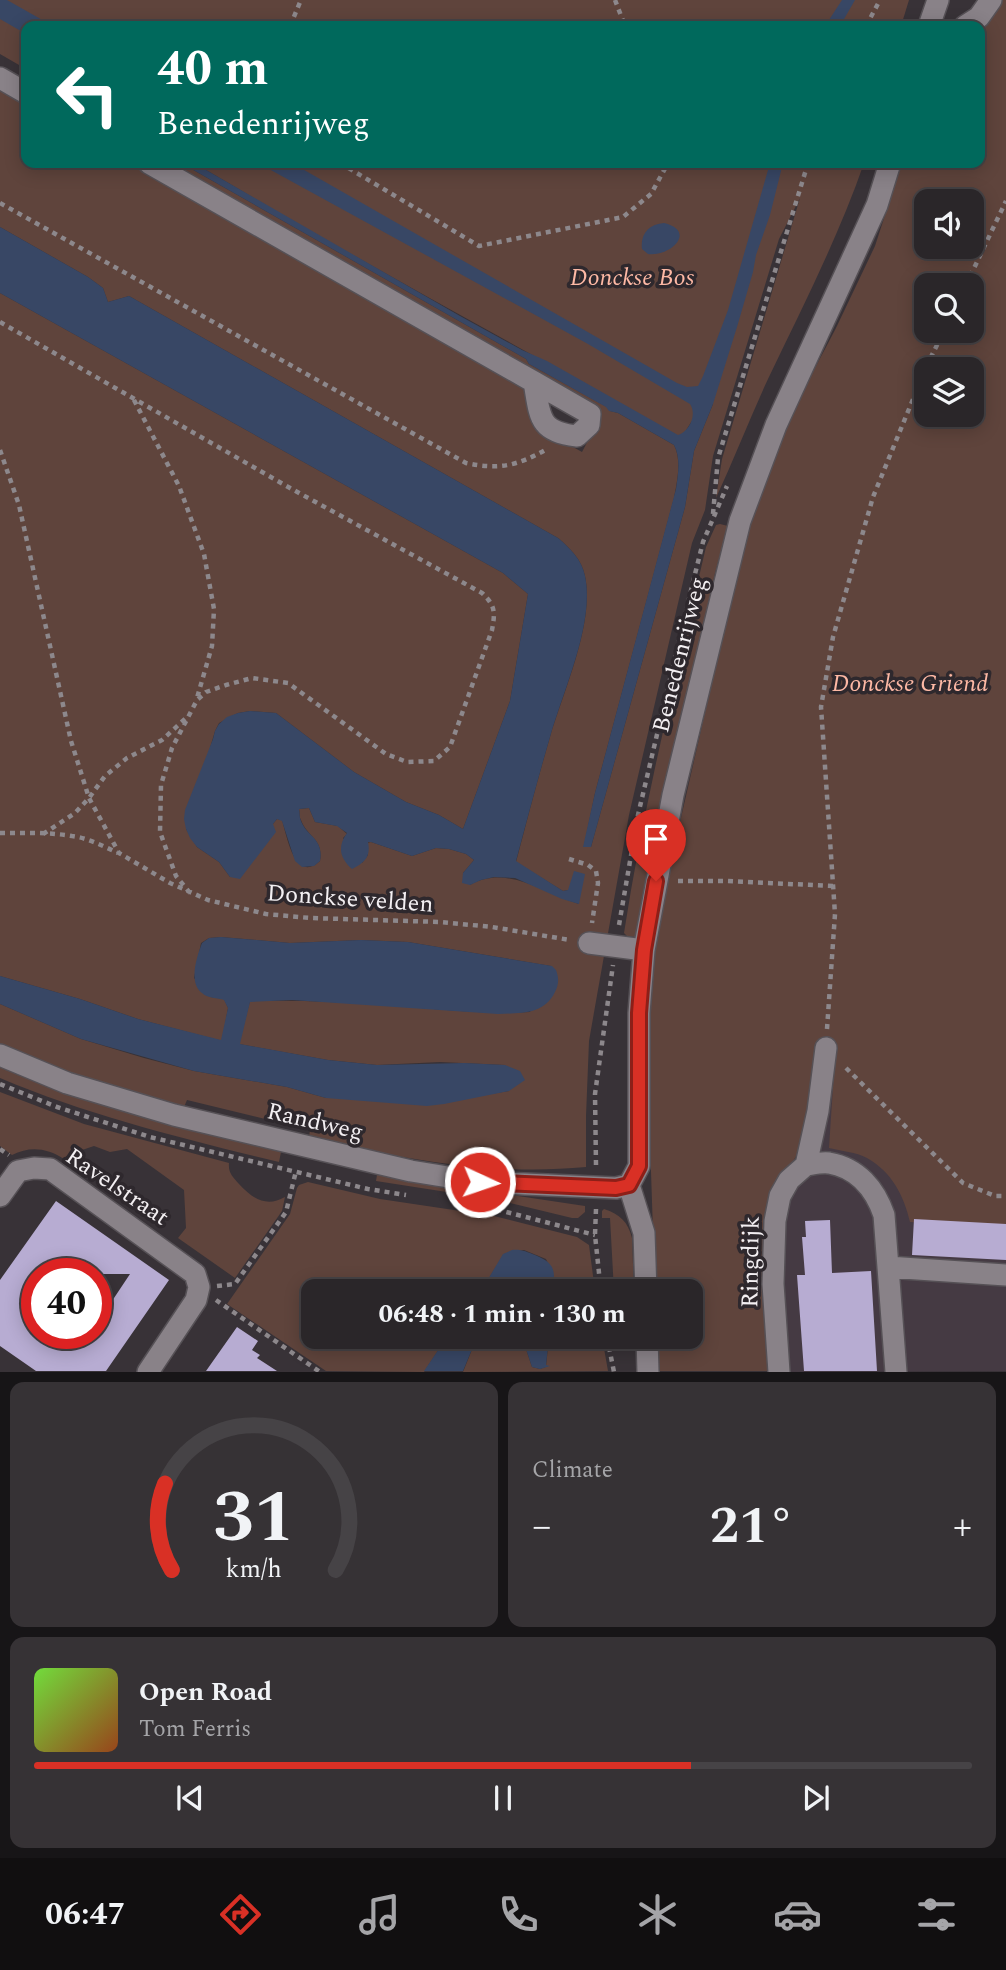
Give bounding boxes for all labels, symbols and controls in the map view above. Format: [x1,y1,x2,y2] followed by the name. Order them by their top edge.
[157,32,268,107] text: 40 m
[42,49,133,140] icon: left
[157,100,370,149] text: Benedenrijweg
[914,189,984,427] map controls
[914,189,984,259] button: sound
[570,260,695,296] park label: Donckse Bos
[914,273,984,343] button: search
[914,357,984,427] button: layers
[643,573,717,737] street label: Benedenrijweg
[832,666,988,702] park label: Donckse Griend
[626,809,686,881] pin
[637,820,675,858] icon: arrive
[265,875,435,923] street label: Donckse velden
[263,1093,367,1151] street label: Randweg
[58,1139,176,1235] street label: Ravelstraat
[443,1145,517,1219] position arrow
[732,1216,770,1308] street label: Ringdijk
[21,1258,112,1349] speed limit sign: 40
[378,1294,626,1334] text: 06:48 · 1 min · 130 m
[532,1453,613,1488] text: Climate
[213,1464,295,1575] text: 31
[710,1487,794,1566] text: 21°
[532,1498,551,1556] text: −
[953,1498,972,1556] text: +
[226,1551,282,1589] text: km/h
[139,1672,272,1712] text: Open Road
[139,1712,251,1747] text: Tom Ferris
[171,1779,209,1817] icon: previous
[484,1779,522,1817] icon: pause
[797,1779,835,1817] icon: next
[45,1890,126,1939] text: 06:47
[216,1890,265,1939] icon: directions
[355,1890,404,1939] icon: music
[494,1890,543,1939] icon: phone
[633,1890,682,1939] icon: climate
[773,1890,822,1939] icon: car
[912,1890,961,1939] icon: filters

